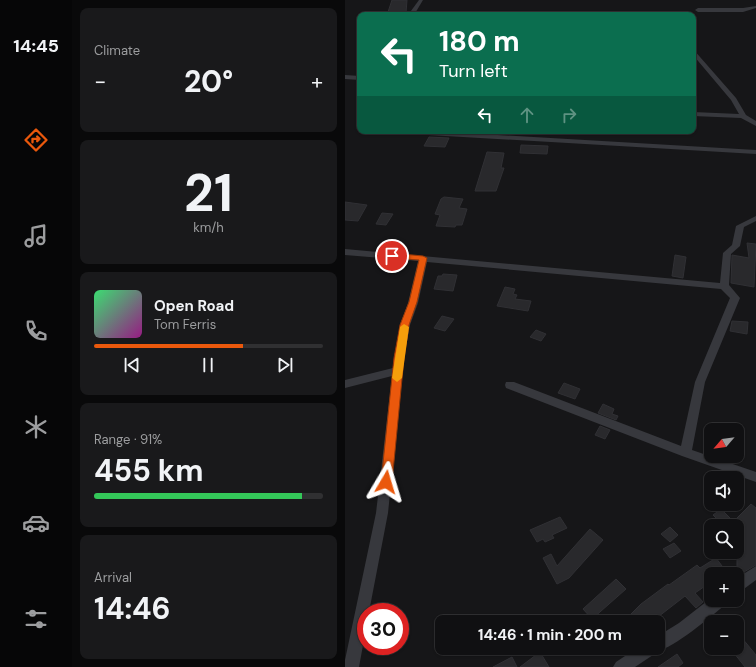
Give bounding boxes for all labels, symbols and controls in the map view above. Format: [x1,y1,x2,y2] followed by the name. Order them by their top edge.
[439,23,520,60] text: 180 m
[373,28,425,80] icon: left
[13,34,59,58] text: 14:45
[94,42,140,59] text: Climate
[439,59,508,83] text: Turn left
[184,62,233,101] text: 20°
[94,67,106,96] text: −
[311,67,323,96] text: +
[474,104,496,126] icon: left
[516,104,538,126] icon: ahead
[558,104,580,126] icon: right
[22,126,50,154] icon: directions
[184,159,233,227] text: 21
[193,219,224,236] text: km/h
[22,222,50,250] icon: music
[375,239,409,273] pin
[381,245,403,267] icon: arrive
[154,296,234,316] text: Open Road
[154,316,216,333] text: Tom Ferris
[22,317,50,345] icon: phone
[121,354,143,376] icon: previous
[197,354,219,376] icon: pause
[274,354,296,376] icon: next
[22,413,50,441] icon: climate
[704,423,744,463] north arrow
[704,423,744,655] map controls
[94,431,162,448] text: Range · 91%
[94,451,203,490] text: 455 km
[365,461,407,503] position arrow
[704,471,744,511] button: sound
[22,509,50,537] icon: car
[704,519,744,559] button: search
[704,567,744,607] button: +
[94,569,132,586] text: Arrival
[94,589,171,628] text: 14:46
[357,603,409,655] speed limit sign: 30
[22,605,50,633] icon: filters
[704,615,744,655] button: −
[478,625,622,645] text: 14:46 · 1 min · 200 m

